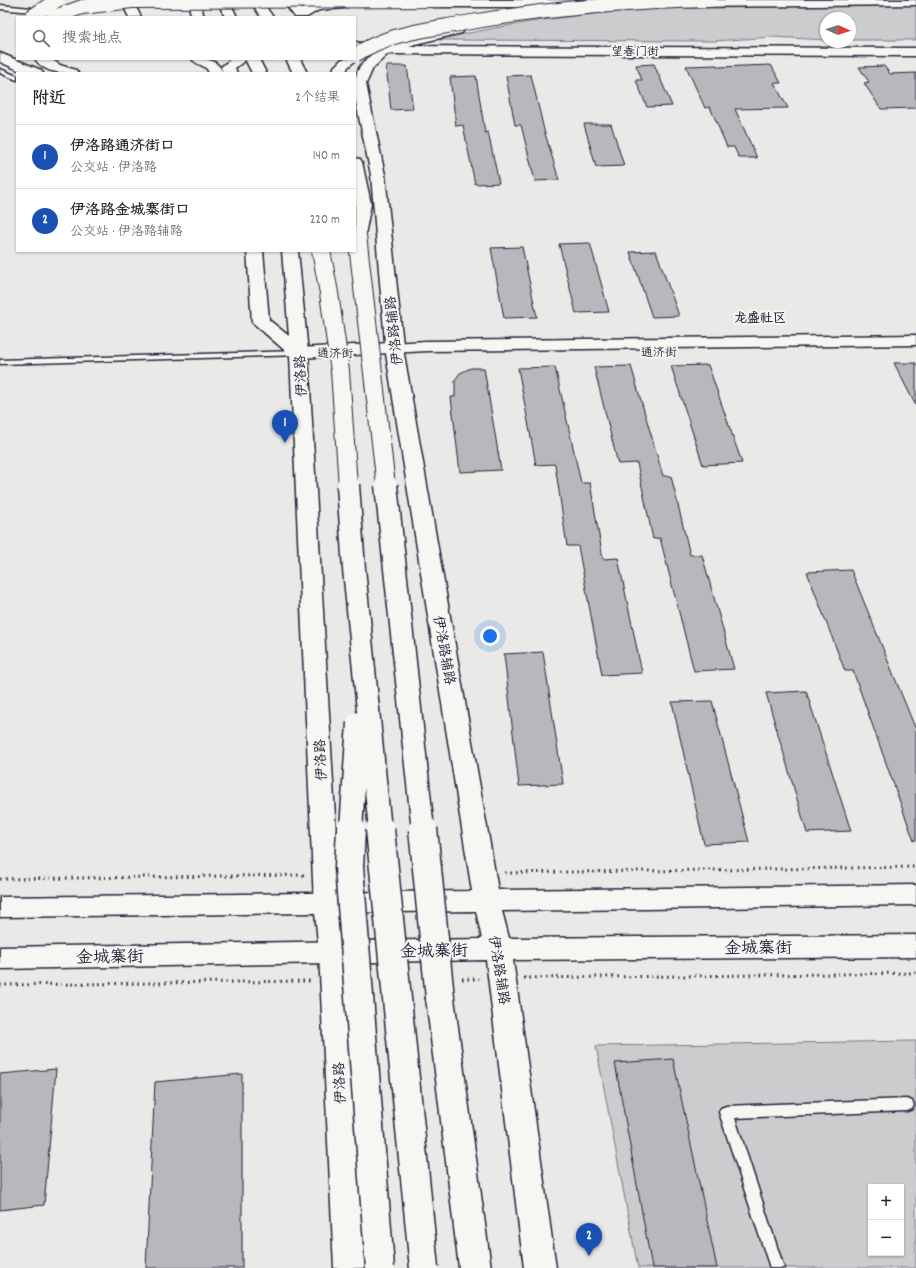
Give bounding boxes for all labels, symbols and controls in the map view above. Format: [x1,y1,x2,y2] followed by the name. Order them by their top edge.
[820,12,856,48] north arrow
[16,16,356,60] search box
[30,27,52,49] icon: search
[62,28,122,50] text: 搜索地点
[611,44,659,61] street label: 望春门街
[32,88,66,112] text: 附近
[295,89,340,108] text: 2个结果
[70,136,175,158] text: 伊洛路通济街口
[44,147,46,166] text: 1
[313,147,340,166] text: 140 m
[70,159,157,178] text: 公交站 · 伊洛路
[70,200,190,222] text: 伊洛路金城寨街口
[42,211,48,230] text: 2
[310,211,340,230] text: 220 m
[70,223,183,242] text: 公交站 · 伊洛路辅路
[381,295,409,367] street label: 伊洛路辅路
[734,310,786,329] district label: 龙盛社区
[641,345,677,362] street label: 通济街
[317,346,353,363] street label: 通济街
[291,354,313,397] street label: 伊洛路
[272,410,298,443] pin: 1
[427,614,459,687] street label: 伊洛路辅路
[480,626,500,646] your location
[311,738,333,781] street label: 伊洛路
[483,934,513,1006] street label: 伊洛路辅路
[724,938,792,962] street label: 金城寨街
[400,940,468,966] street label: 金城寨街
[76,946,144,972] street label: 金城寨街
[330,1061,352,1104] street label: 伊洛路
[868,1184,904,1256] map controls
[868,1184,904,1220] button: +
[868,1220,904,1256] button: −
[576,1223,602,1256] pin: 2

